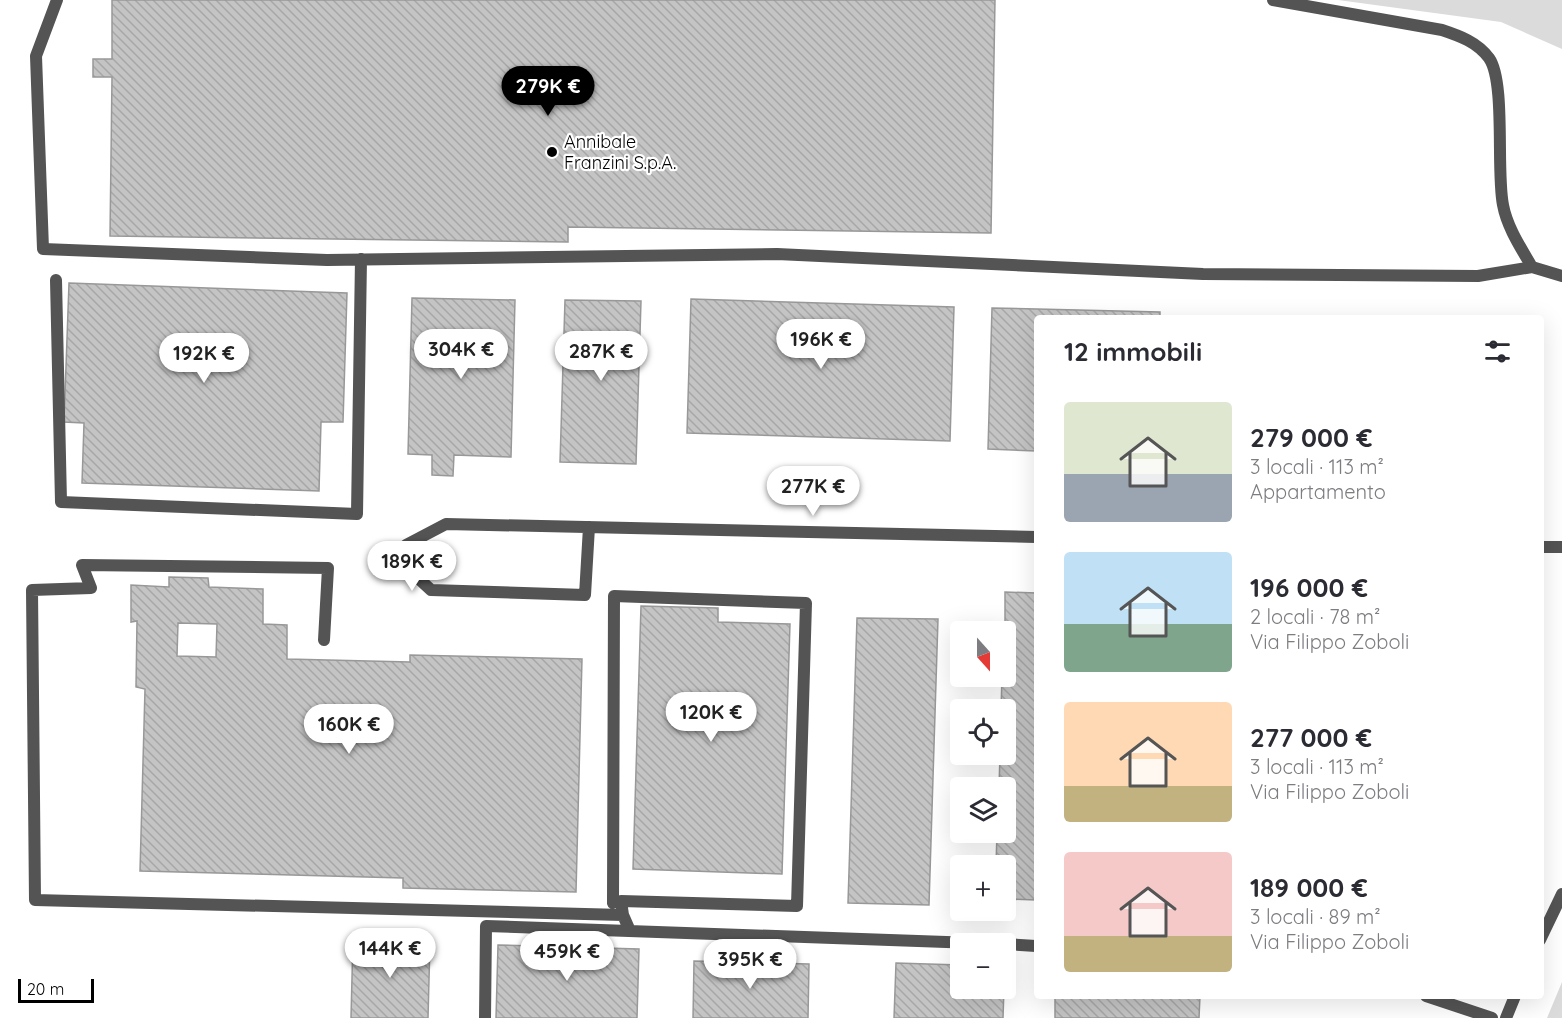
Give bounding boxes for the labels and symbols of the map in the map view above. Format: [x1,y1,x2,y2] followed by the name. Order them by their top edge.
[499,66,597,117] pin: 279K €
[564,130,676,174] place label: Annibale Franzini S.p.A.
[545,145,559,159] marker: Annibale Franzini S.p.A.
[772,319,870,370] pin: 196K €
[412,329,510,380] pin: 304K €
[552,331,650,382] pin: 287K €
[155,333,253,384] pin: 192K €
[764,466,862,517] pin: 277K €
[363,541,461,592] pin: 189K €
[950,621,1016,687] north arrow
[662,692,760,743] pin: 120K €
[300,704,398,755] pin: 160K €
[341,928,439,979] pin: 144K €
[518,931,616,982] pin: 459K €
[701,939,799,990] pin: 395K €
[18,976,94,1004] scale bar

